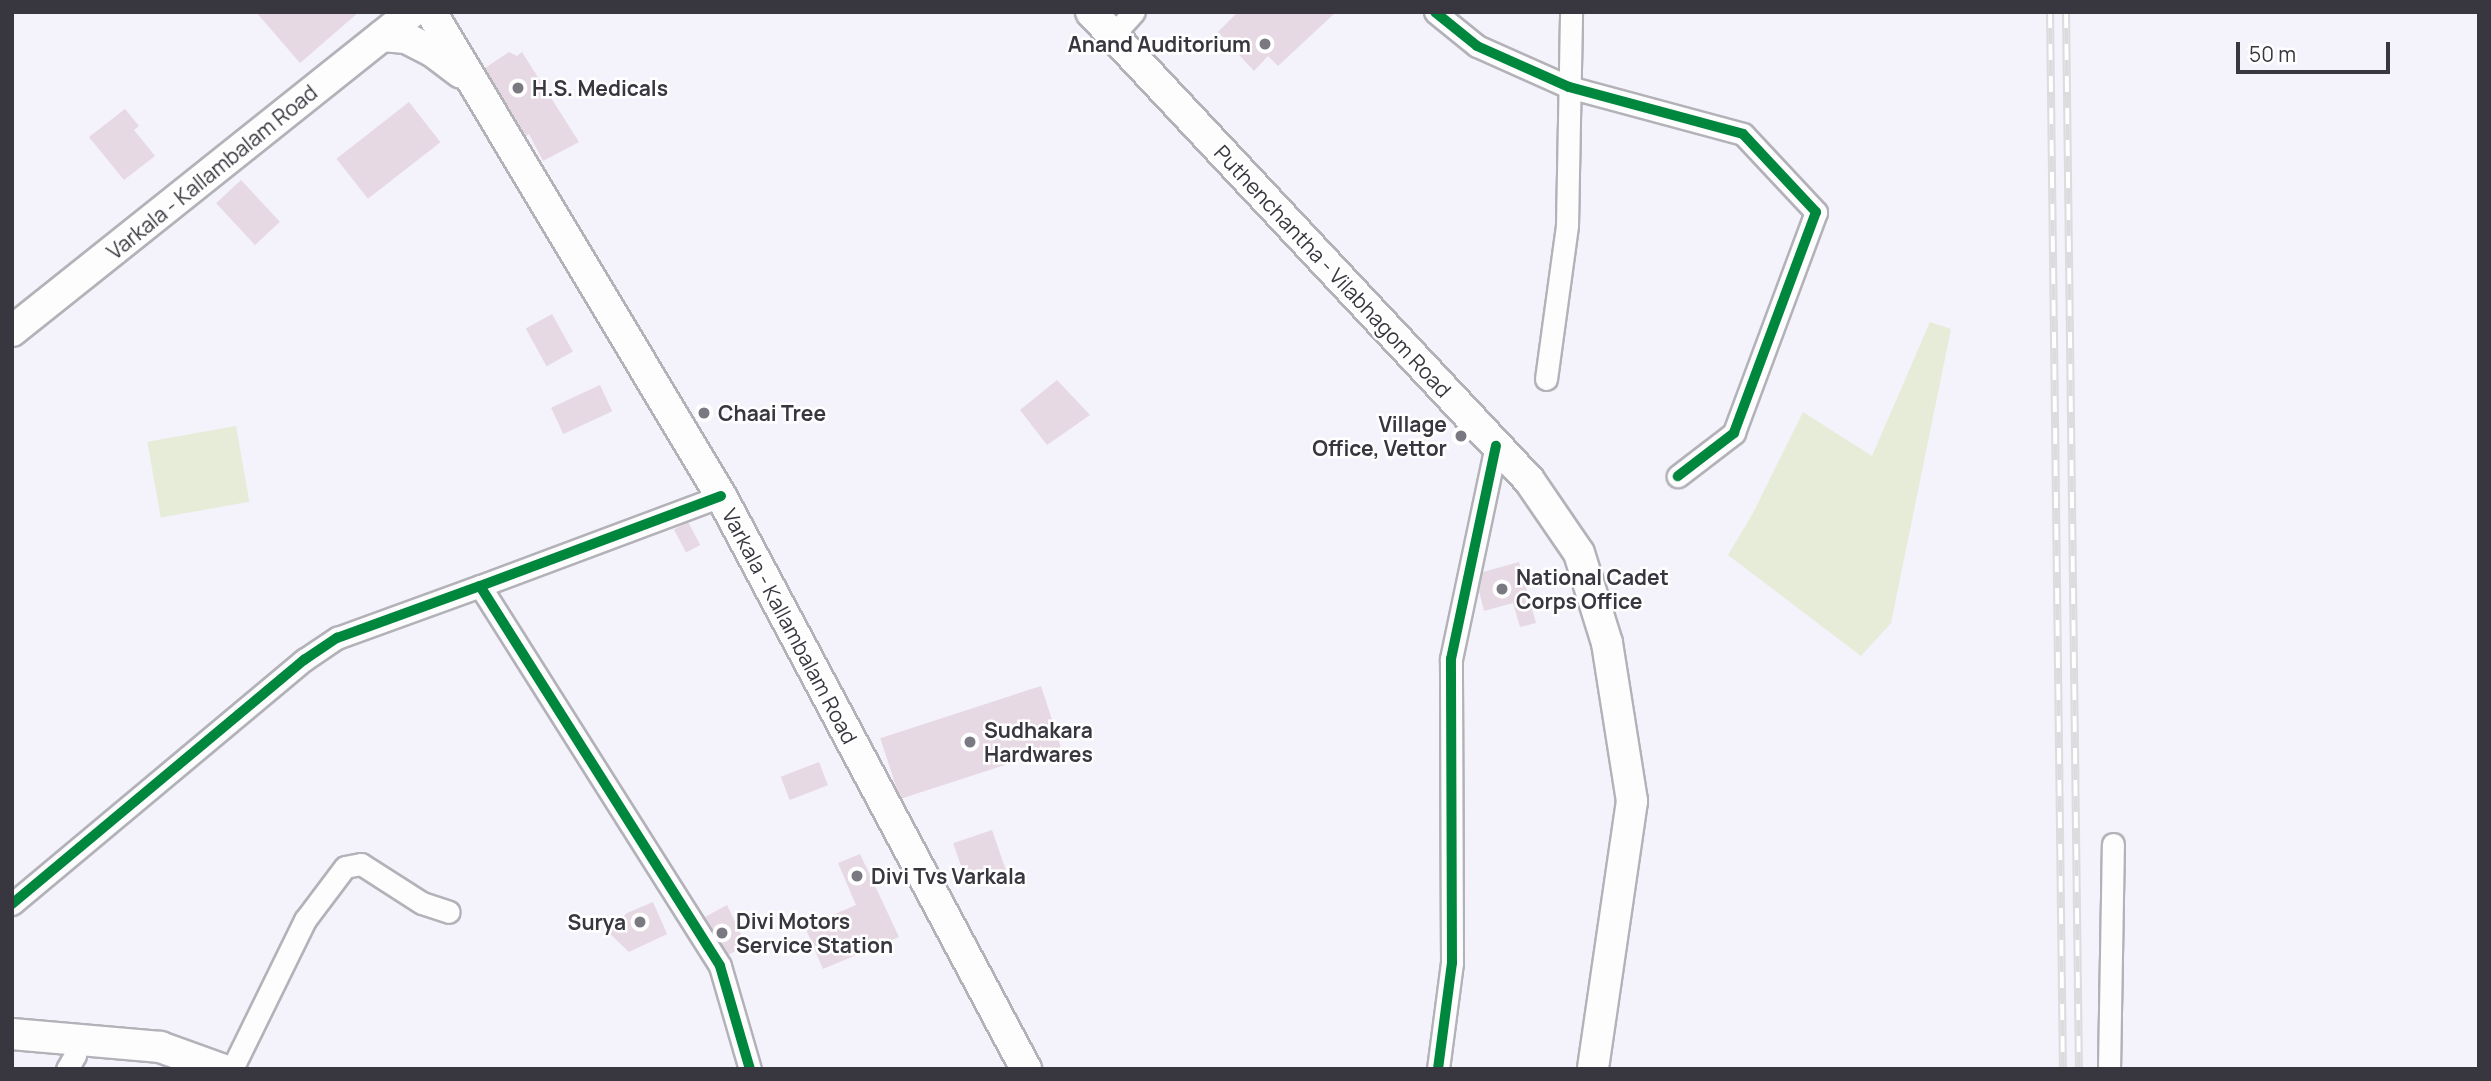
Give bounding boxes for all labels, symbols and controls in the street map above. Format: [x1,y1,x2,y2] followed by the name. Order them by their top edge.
[2239,28,2393,72] scale bar
[1068,31,1251,57] place label: Anand Auditorium
[1257,36,1273,52] marker: Anand Auditorium
[2249,40,2296,68] text: 50 m
[532,75,668,101] place label: H.S. Medicals
[102,80,322,264] street label: Varkala - Kallambalam Road
[510,80,526,96] marker: H.S. Medicals
[1209,140,1457,402] street label: Puthenchantha - Vilabhagom Road
[718,400,826,426] place label: Chaai Tree
[696,405,712,421] marker: Chaai Tree
[1312,411,1447,461] place label: Village Office, Vettor
[1453,428,1469,444] marker: Village Office, Vettor
[717,504,863,748] street label: Varkala - Kallambalam Road
[1516,564,1669,614] place label: National Cadet Corps Office
[1494,581,1510,597] marker: National Cadet Corps Office
[984,717,1093,767] place label: Sudhakara Hardwares
[962,734,978,750] marker: Sudhakara Hardwares
[871,863,1026,889] place label: Divi Tvs Varkala
[849,868,865,884] marker: Divi Tvs Varkala
[736,908,893,958] place label: Divi Motors Service Station
[568,909,626,935] place label: Surya
[632,914,648,930] marker: Surya
[714,925,730,941] marker: Divi Motors Service Station

